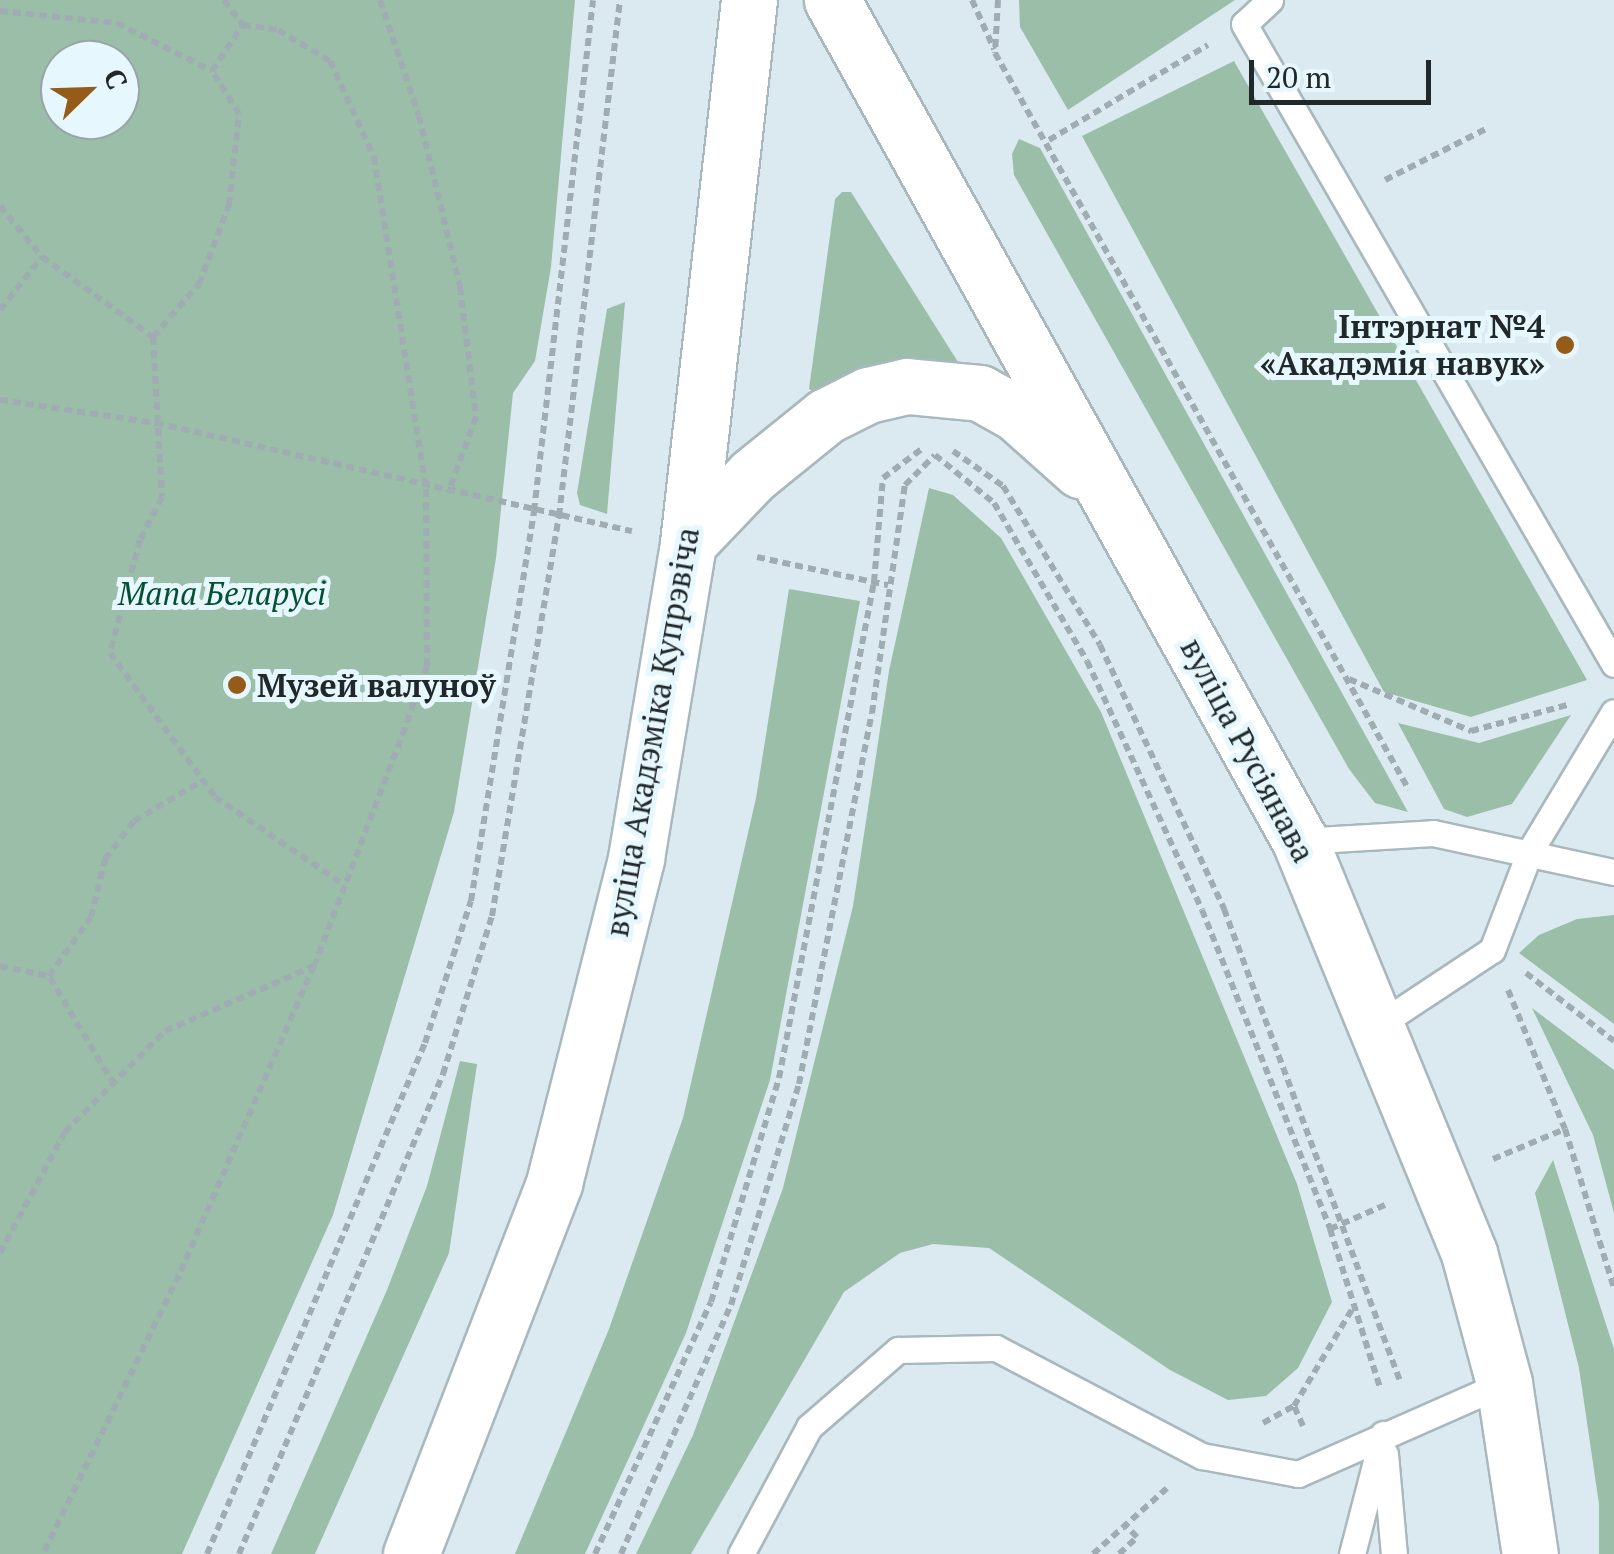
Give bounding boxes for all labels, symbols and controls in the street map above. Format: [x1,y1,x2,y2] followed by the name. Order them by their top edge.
[40,40,140,140] north arrow
[1254,40,1436,102] scale bar
[1266,57,1331,97] text: 20 m
[96,63,137,94] text: С
[1260,308,1545,383] place label: Інтэрнат №4 «Акадэмія навук»
[1554,334,1576,356] marker: Інтэрнат №4 «Акадэмія навук»
[597,524,707,940] street label: вуліца Акадэміка Купрэвіча
[118,574,326,612] park label: Мапа Беларусі
[1173,631,1323,869] street label: вуліца Русіянава
[257,666,496,704] place label: Музей валуноў
[226,674,248,696] marker: Музей валуноў

